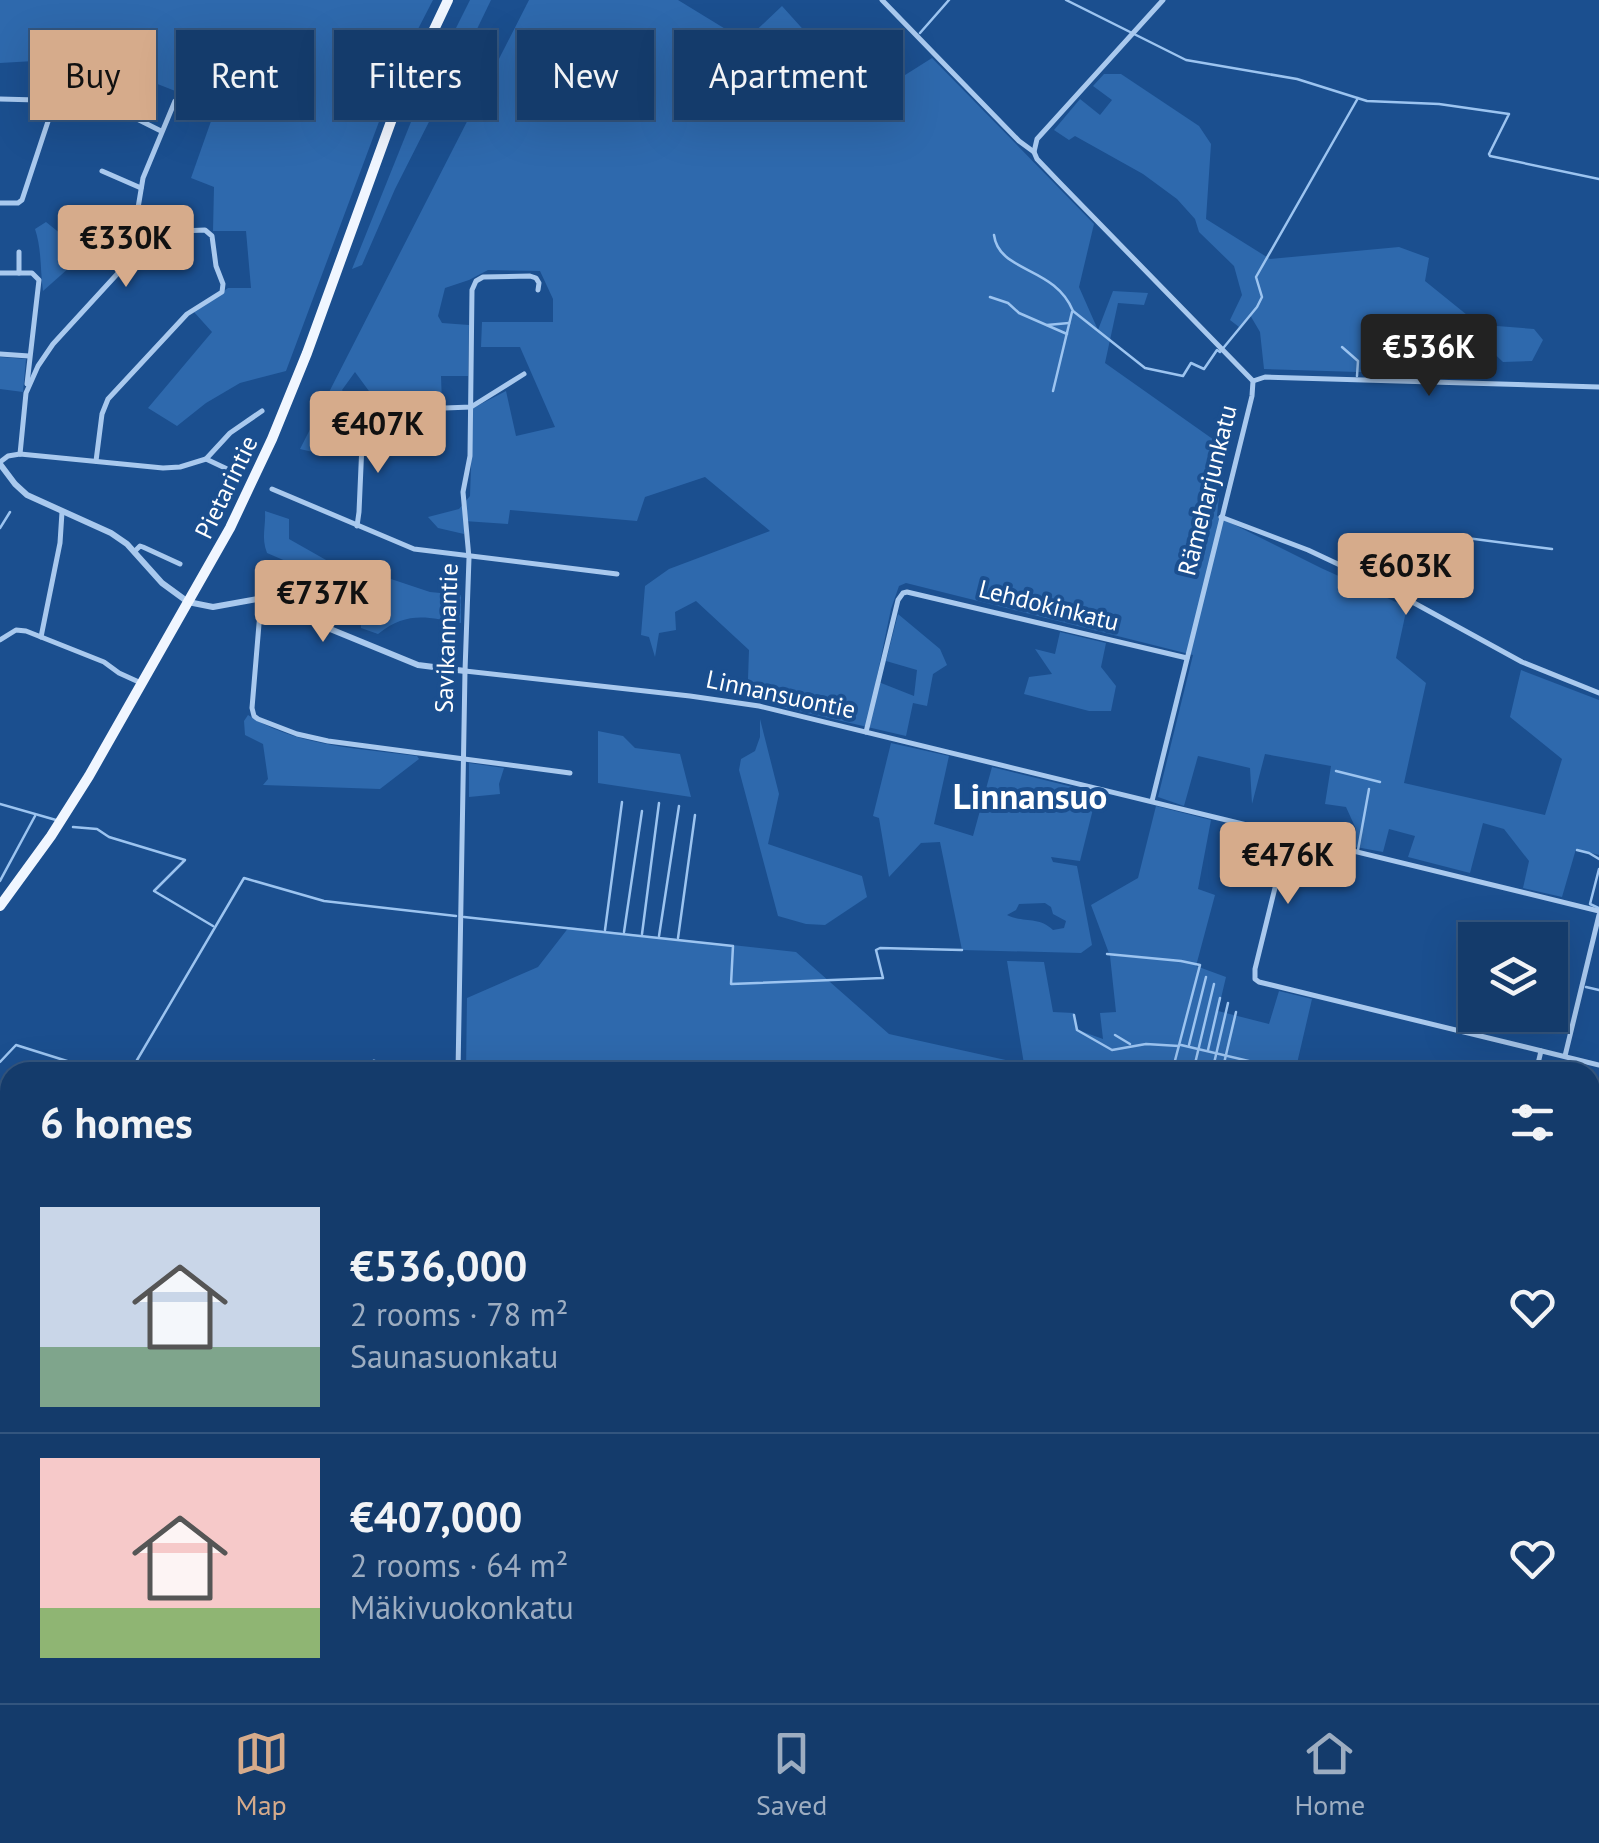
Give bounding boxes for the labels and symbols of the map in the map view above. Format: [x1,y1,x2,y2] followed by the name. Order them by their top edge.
[56,205,196,290] pin: €330K
[1359,314,1499,399] pin: €536K
[308,391,448,476] pin: €407K
[1170,401,1244,579] street label: Rämeharjunkatu
[187,430,265,544] street label: Pietarintie
[1336,533,1476,618] pin: €603K
[253,560,393,645] pin: €737K
[427,562,465,714] street label: Savikannantie
[976,572,1122,638] street label: Lehdokinkatu
[703,663,859,725] street label: Linnansuontie
[953,773,1107,819] district label: Linnansuo
[1218,822,1358,907] pin: €476K

